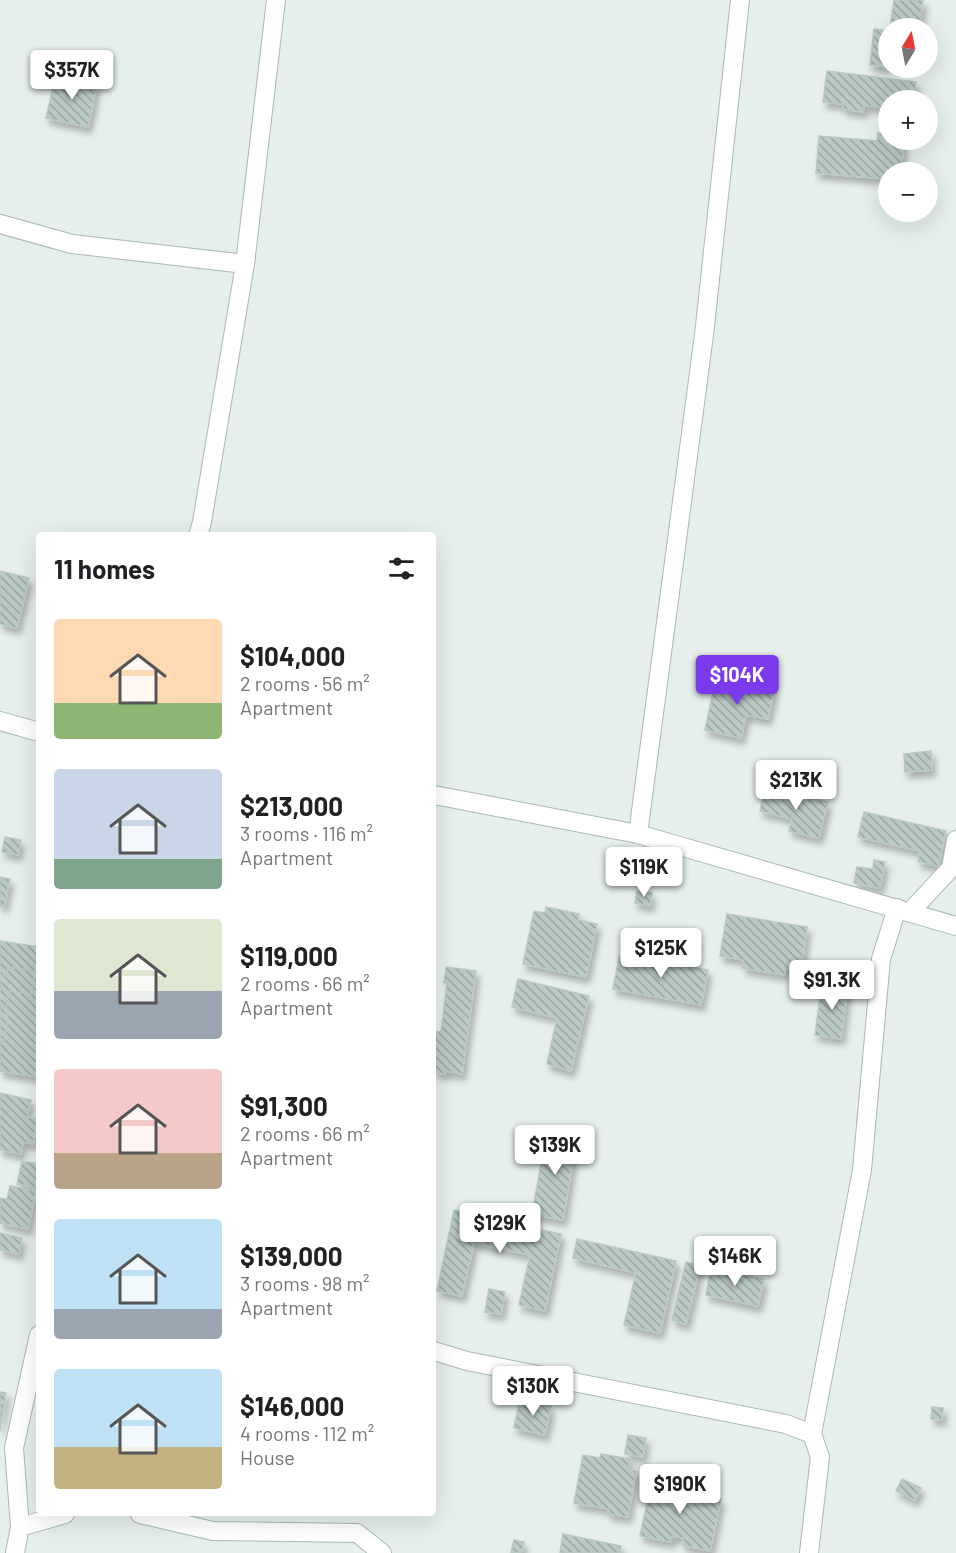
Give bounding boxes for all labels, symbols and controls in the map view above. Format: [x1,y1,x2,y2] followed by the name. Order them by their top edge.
[878,18,938,78] north arrow
[878,18,938,222] map controls
[30,50,114,101] pin: $357K
[44,57,100,81] text: $357K
[878,90,938,150] button: +
[878,162,938,222] button: −
[385,552,418,585] icon: filters
[54,553,155,584] text: 11 homes
[240,640,345,671] text: $104,000
[102,643,174,715] icon: home
[695,655,779,706] pin: $104K
[710,662,764,686] text: $104K
[240,671,370,695] text: 2 rooms · 56 m²
[240,695,333,719] text: Apartment
[754,760,838,811] pin: $213K
[770,767,822,791] text: $213K
[240,790,343,821] text: $213,000
[102,793,174,865] icon: home
[240,821,373,845] text: 3 rooms · 116 m²
[240,845,333,869] text: Apartment
[602,847,686,898] pin: $119K
[620,854,668,878] text: $119K
[619,928,703,979] pin: $125K
[634,935,688,959] text: $125K
[240,940,338,971] text: $119,000
[102,943,174,1015] icon: home
[783,960,881,1011] pin: $91.3K
[803,967,861,991] text: $91.3K
[240,971,370,995] text: 2 rooms · 66 m²
[240,995,333,1019] text: Apartment
[240,1090,328,1121] text: $91,300
[102,1093,174,1165] icon: home
[240,1121,370,1145] text: 2 rooms · 66 m²
[513,1125,597,1176] pin: $139K
[529,1132,581,1156] text: $139K
[240,1145,333,1169] text: Apartment
[458,1203,542,1254] pin: $129K
[474,1210,526,1234] text: $129K
[693,1236,777,1287] pin: $146K
[240,1240,343,1271] text: $139,000
[102,1243,174,1315] icon: home
[708,1243,762,1267] text: $146K
[240,1271,370,1295] text: 3 rooms · 98 m²
[240,1295,333,1319] text: Apartment
[491,1366,575,1417] pin: $130K
[506,1373,560,1397] text: $130K
[240,1390,344,1421] text: $146,000
[102,1393,174,1465] icon: home
[240,1421,374,1445] text: 4 rooms · 112 m²
[240,1445,295,1469] text: House
[638,1464,722,1515] pin: $190K
[653,1471,707,1495] text: $190K

